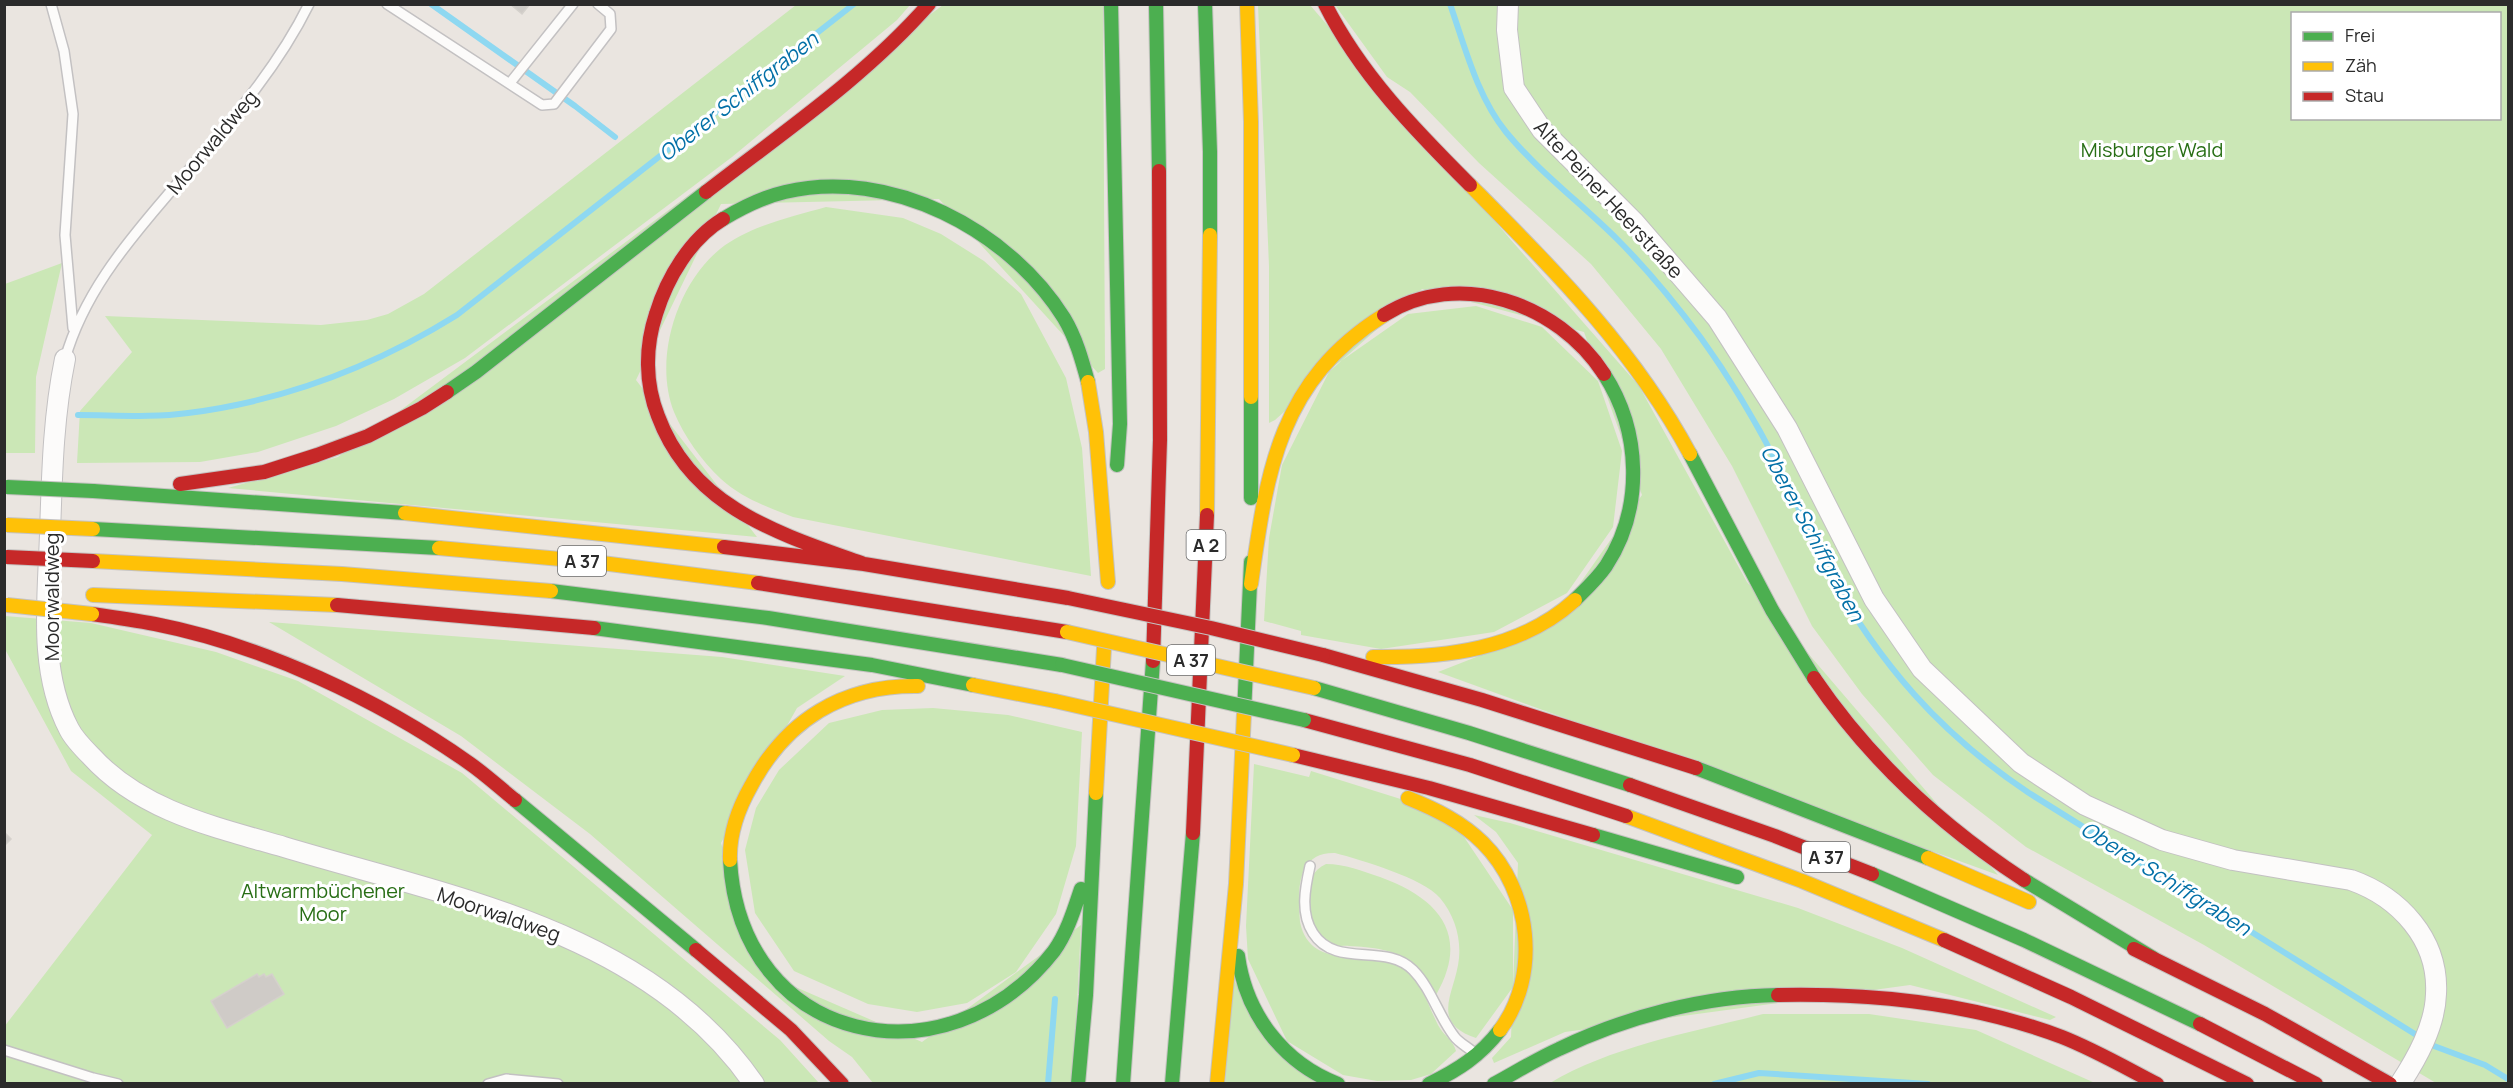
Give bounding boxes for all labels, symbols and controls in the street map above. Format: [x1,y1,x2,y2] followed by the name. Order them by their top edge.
[2291,12,2501,120] legend
[2345,23,2375,47] text: Frei
[652,24,825,167] water label: Oberer Schiffgraben
[2345,53,2377,77] text: Zäh
[2345,83,2384,107] text: Stau
[160,84,264,200] street label: Moorwaldweg
[1528,114,1690,284] street label: Alte Peiner Heerstraße
[2081,136,2223,163] park label: Misburger Wald
[1755,440,1872,627] water label: Oberer Schiffgraben
[1186,530,1226,560] road number: A 2
[38,533,65,661] street label: Moorwaldweg
[558,546,606,576] road number: A 37
[1167,645,1215,675] road number: A 37
[2076,814,2258,942] water label: Oberer Schiffgraben
[1802,842,1850,872] road number: A 37
[241,877,405,927] park label: Altwarmbüchener Moor
[434,880,564,948] street label: Moorwaldweg

